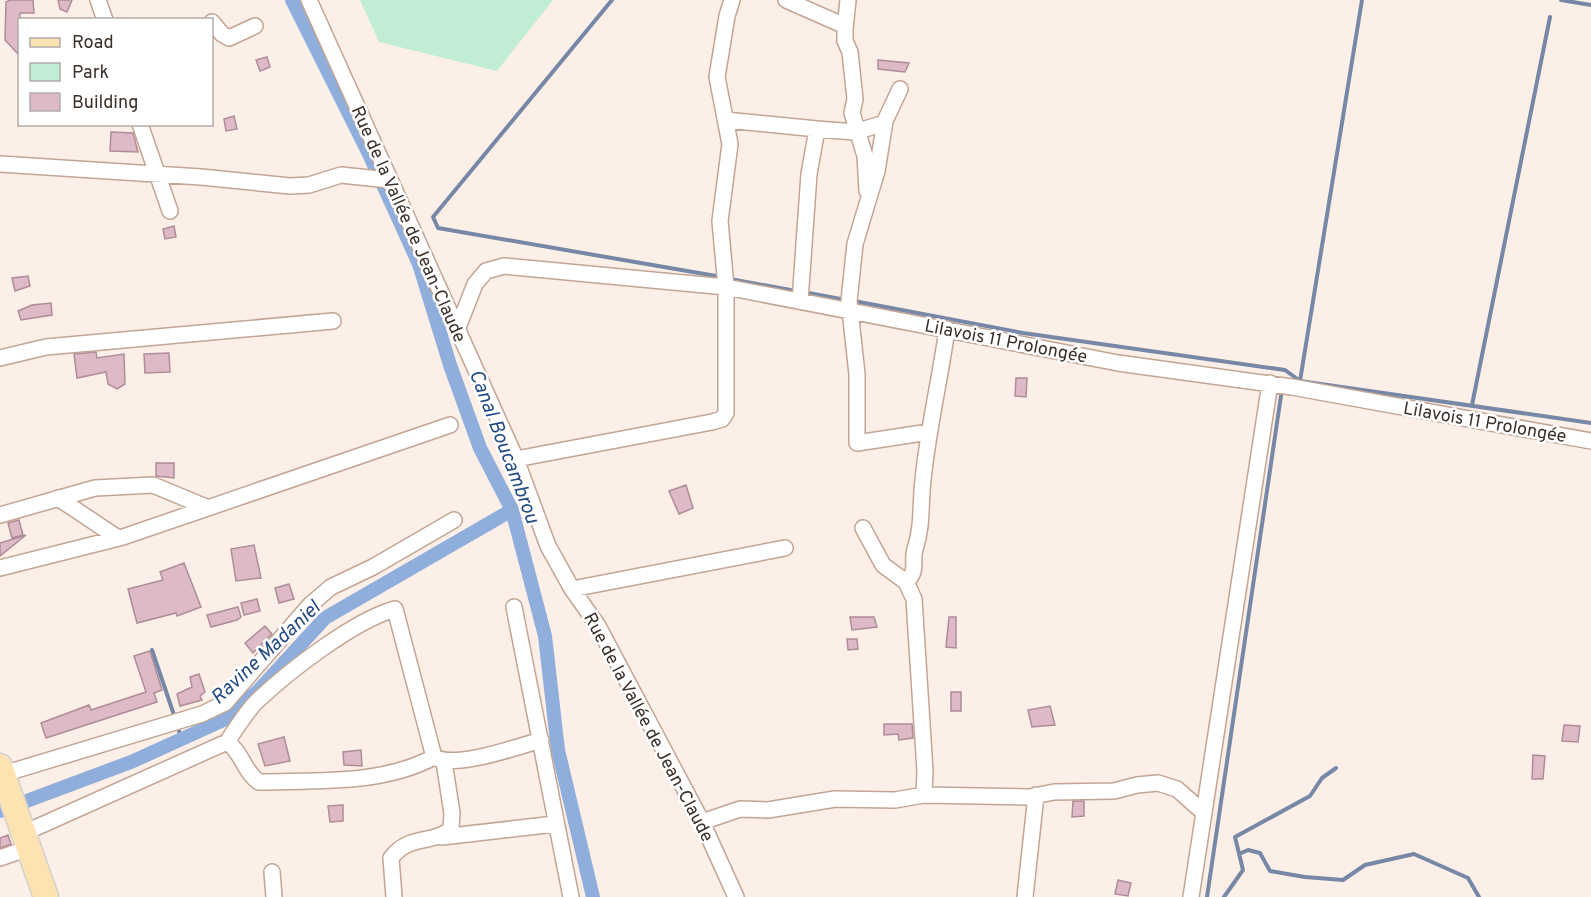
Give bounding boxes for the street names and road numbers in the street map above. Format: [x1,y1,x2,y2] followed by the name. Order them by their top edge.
[345,103,470,346] street label: Rue de la Vallée de Jean-Claude
[922,315,1089,370] street label: Lilavois 11 Prolongée
[1401,398,1568,449] street label: Lilavois 11 Prolongée
[577,609,718,846] street label: Rue de la Vallée de Jean-Claude

